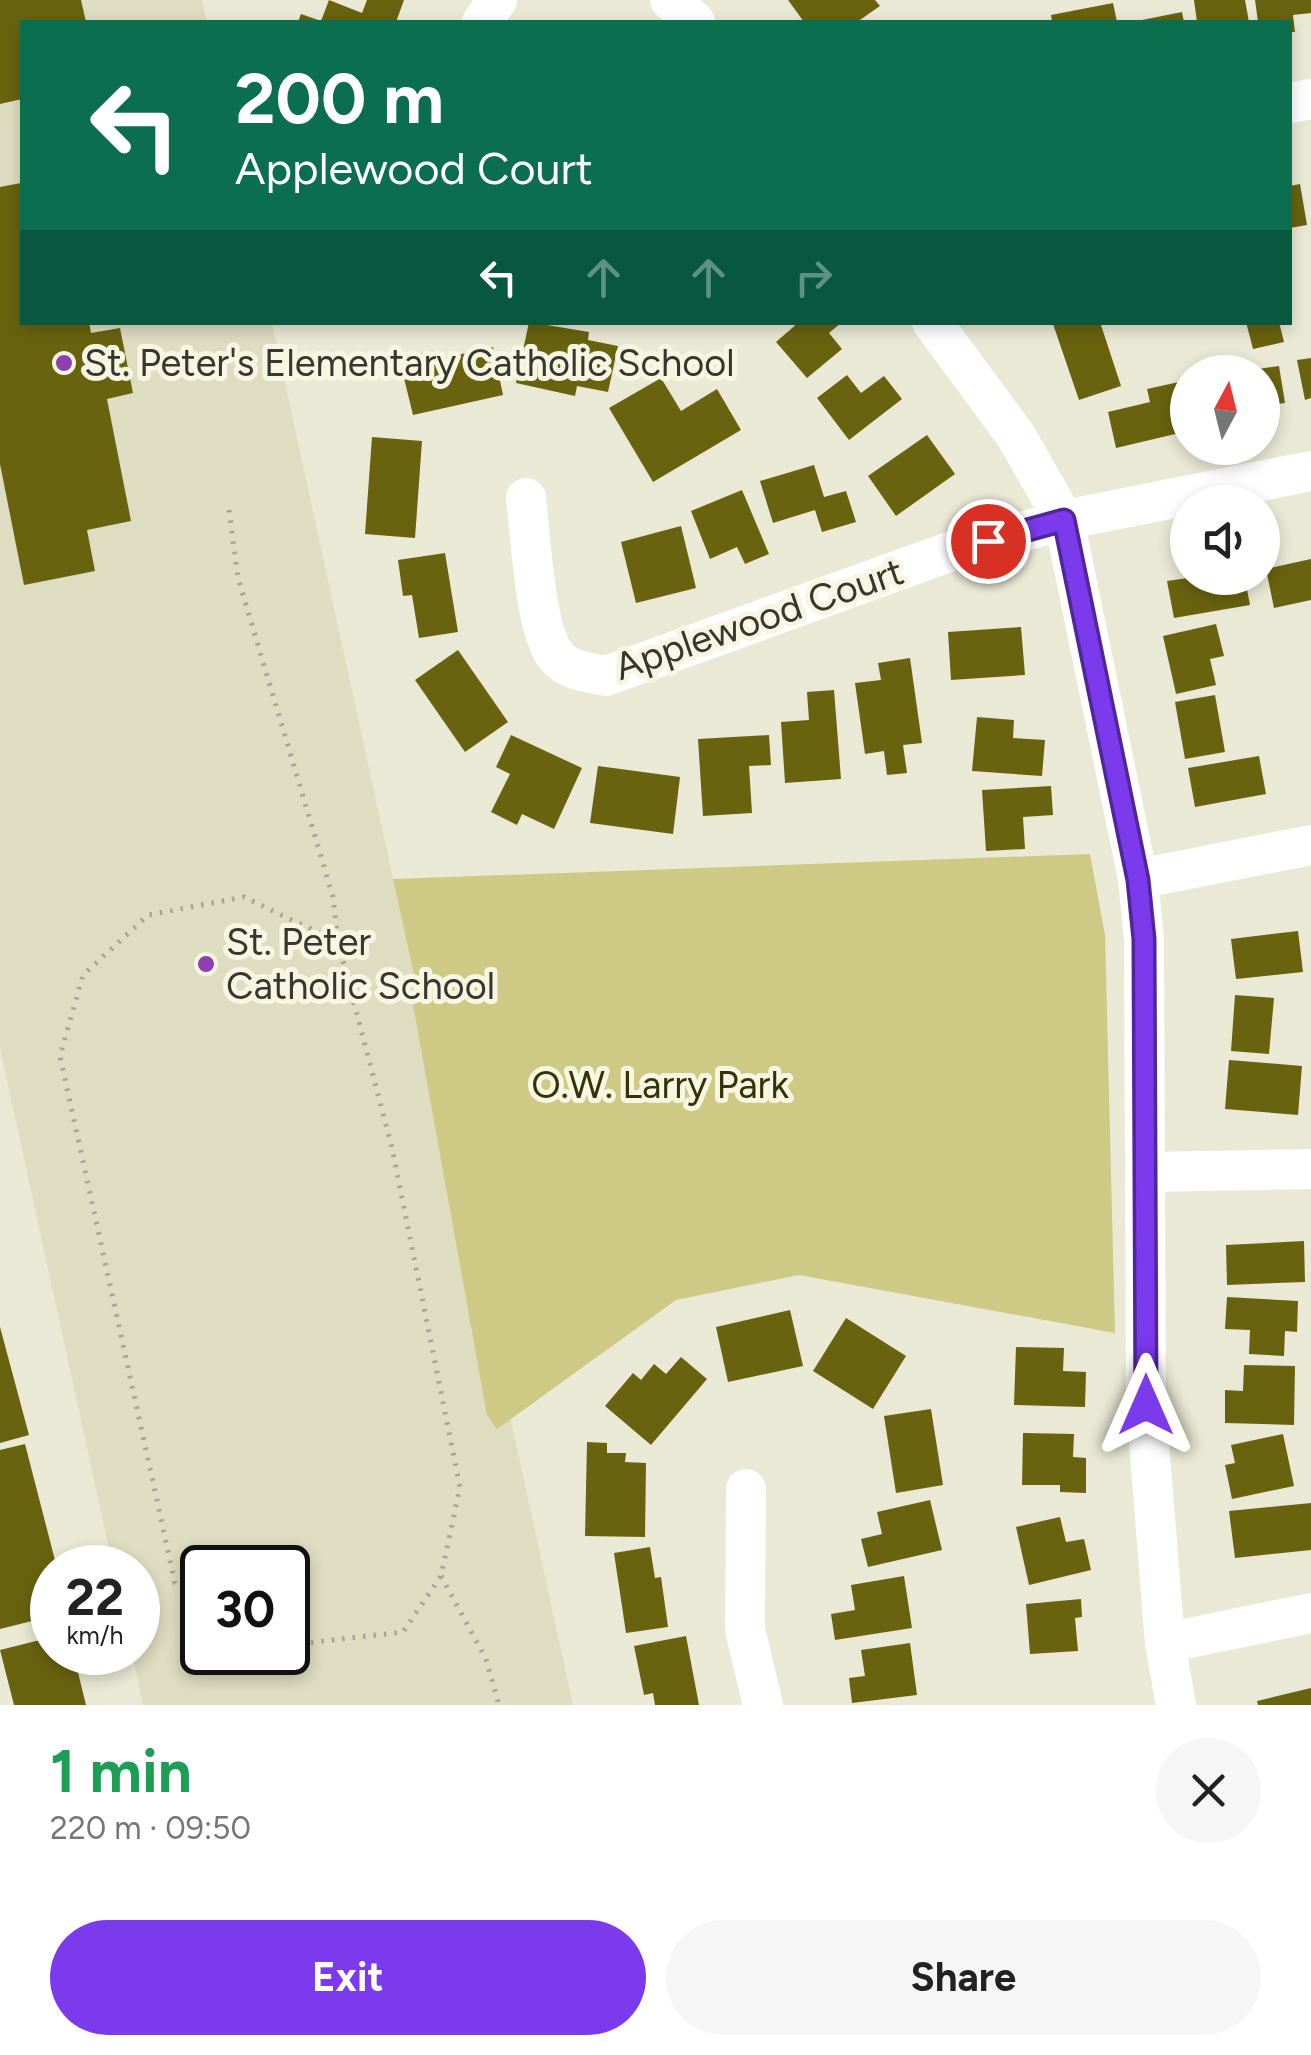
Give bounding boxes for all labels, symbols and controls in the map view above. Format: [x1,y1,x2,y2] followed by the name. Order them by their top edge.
[235,56,444,141] text: 200 m
[70,60,200,190] icon: left
[235,141,593,195] text: Applewood Court
[471,250,526,305] icon: left
[576,250,631,305] icon: ahead
[681,250,736,305] icon: ahead
[786,250,841,305] icon: right
[84,340,735,386] place label: St. Peter's Elementary Catholic School
[53,352,75,374] marker: St. Peter's Elementary Catholic School
[1170,355,1280,465] north arrow
[1170,355,1280,595] map controls
[1170,485,1280,595] button: sound
[946,499,1031,584] pin
[961,514,1016,569] icon: arrive
[609,548,909,690] street label: Applewood Court
[226,919,495,1009] place label: St. Peter Catholic School
[195,953,217,975] marker: St. Peter Catholic School
[531,1062,789,1108] park label: O.W. Larry Park
[1094,1353,1198,1457] position arrow
[180,1545,310,1675] speed limit sign: 30
[66,1567,124,1628] text: 22
[66,1620,124,1650] text: km/h
[50,1735,192,1807] text: 1 min
[1156,1738,1261,1843] button: close
[50,1809,251,1847] text: 220 m · 09:50
[50,1920,646,2035] button: Exit
[666,1920,1261,2035] button: Share

